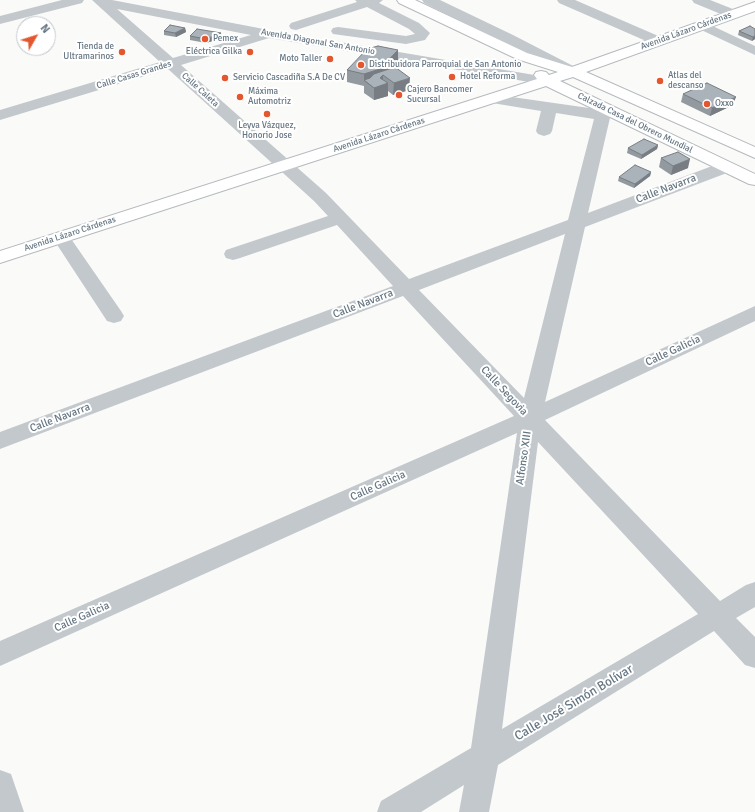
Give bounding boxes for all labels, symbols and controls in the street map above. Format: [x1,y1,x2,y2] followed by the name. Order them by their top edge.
[639,10,733,52] street label: Avenida Lázaro Cárdenas
[16,16,56,56] north arrow
[37,22,52,36] text: N
[260,27,376,57] street label: Avenida Diagonal San Antonio
[200,34,210,44] marker: Pemex
[213,34,238,44] place label: Pemex
[63,42,114,63] place label: Tienda de Ultramarinos
[117,47,127,57] marker: Tienda de Ultramarinos
[186,47,242,57] place label: Eléctrica Gilka
[245,47,255,57] marker: Eléctrica Gilka
[279,54,322,64] place label: Moto Taller
[325,54,335,64] marker: Moto Taller
[95,58,173,92] street label: Calle Casas Grandes
[356,60,366,70] marker: Distribuidora Parroquial de San Antonio
[369,60,521,70] place label: Distribuidora Parroquial de San Antonio
[179,71,221,109] street label: Calle Caleta
[668,71,704,92] place label: Atlas del descanso
[447,72,457,82] marker: Hotel Reforma
[460,72,515,82] place label: Hotel Reforma
[220,73,230,83] marker: Servicio Cascadiña S.A De CV
[233,73,345,83] place label: Servicio Cascadiña S.A De CV
[655,76,665,86] marker: Atlas del descanso
[407,85,473,106] place label: Cajero Bancomer Sucursal
[248,87,291,108] place label: Máxima Automotriz
[394,90,404,100] marker: Cajero Bancomer Sucursal
[576,90,694,156] street label: Calzada Casa del Obrero Mundial
[235,92,245,102] marker: Máxima Automotriz
[702,99,712,109] marker: Oxxo
[715,99,734,109] place label: Oxxo
[262,109,272,119] marker: Leyva Vázquez, Honorio Jose
[332,115,426,155] street label: Avenida Lázaro Cárdenas
[238,121,296,142] place label: Leyva Vázquez, Honorio Jose
[634,171,698,207] street label: Calle Navarra
[23,214,117,254] street label: Avenida Lázaro Cárdenas
[331,286,395,322] street label: Calle Navarra
[643,333,703,369] street label: Calle Galicia
[478,364,530,418] street label: Calle Segovia
[28,400,92,436] street label: Calle Navarra
[514,430,534,486] street label: Alfonso XIII
[348,468,408,504] street label: Calle Galicia
[52,599,112,635] street label: Calle Galicia
[512,661,636,745] street label: Calle José Simón Bolívar

